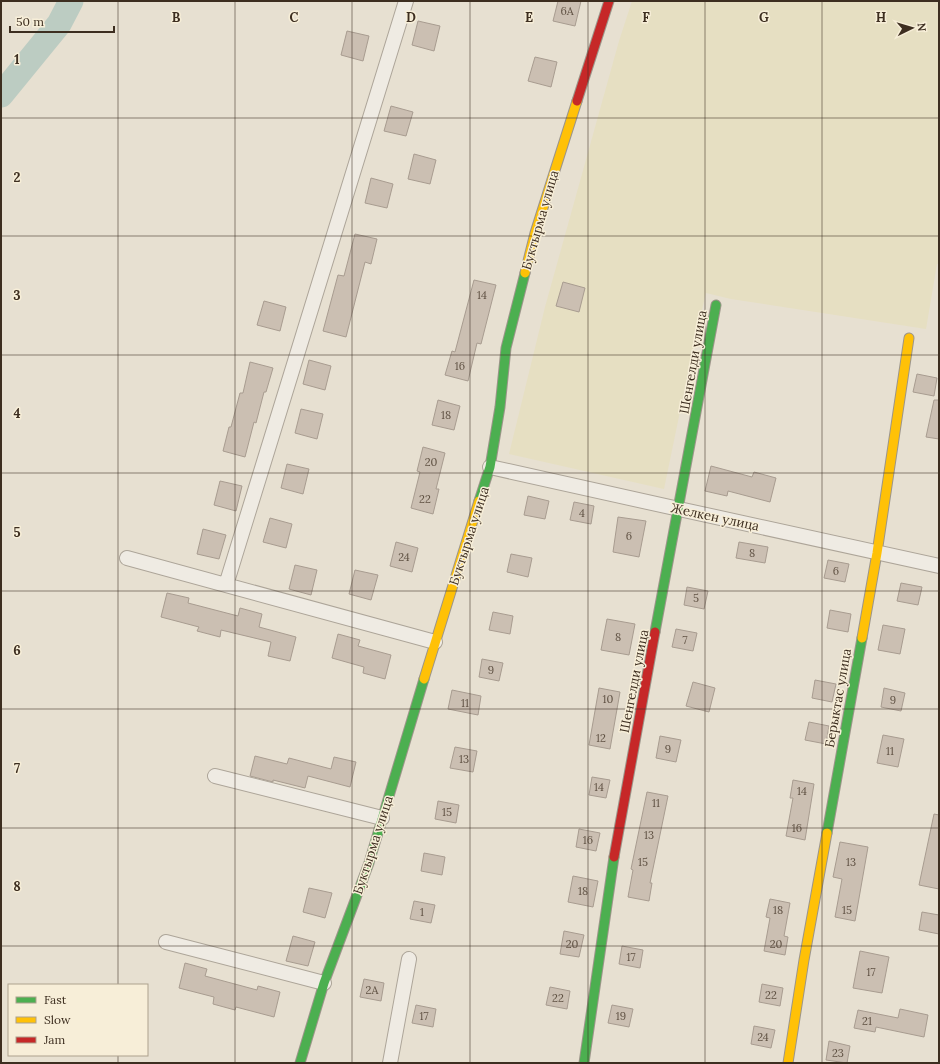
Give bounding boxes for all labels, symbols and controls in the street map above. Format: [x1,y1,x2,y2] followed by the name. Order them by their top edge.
[560,4,575,18] house number: 6А
[10,8,114,34] scale bar
[892,8,932,48] north arrow
[172,9,181,26] text: B
[290,9,299,26] text: C
[406,9,416,26] text: D
[525,9,533,26] text: E
[642,9,650,26] text: F
[759,9,769,26] text: G
[876,9,886,26] text: H
[16,14,44,29] text: 50 m
[915,22,929,32] text: N
[14,51,20,68] text: 1
[518,168,562,272] street label: Буктырма улица
[14,169,21,186] text: 2
[13,287,21,304] text: 3
[477,288,487,302] house number: 14
[676,309,711,415] street label: Шенгелди улица
[455,359,465,373] house number: 16
[13,405,21,422] text: 4
[441,408,451,422] house number: 18
[425,455,438,469] house number: 20
[445,484,493,588] street label: Буктырма улица
[419,492,431,506] house number: 22
[669,499,761,535] street label: Желкен улица
[579,506,585,520] house number: 4
[13,524,21,541] text: 5
[626,529,632,543] house number: 6
[749,546,755,560] house number: 8
[398,550,410,564] house number: 24
[833,564,839,578] house number: 6
[693,591,699,605] house number: 5
[616,628,652,734] street label: Шенгелди улица
[615,630,621,644] house number: 8
[682,633,688,647] house number: 7
[13,642,21,659] text: 6
[821,647,855,749] street label: Берыктас улица
[488,663,494,677] house number: 9
[603,692,614,706] house number: 10
[890,693,896,707] house number: 9
[461,696,469,710] house number: 11
[596,731,606,745] house number: 12
[665,742,671,756] house number: 9
[886,744,894,758] house number: 11
[459,752,469,766] house number: 13
[14,760,20,777] text: 7
[594,780,604,794] house number: 14
[797,784,807,798] house number: 14
[349,793,397,897] street label: Буктырма улица
[652,796,660,810] house number: 11
[442,805,452,819] house number: 15
[792,821,802,835] house number: 16
[644,828,654,842] house number: 13
[583,833,593,847] house number: 16
[638,855,648,869] house number: 15
[846,855,856,869] house number: 13
[13,878,21,895] text: 8
[578,884,588,898] house number: 18
[773,903,783,917] house number: 18
[842,903,852,917] house number: 15
[420,905,424,919] house number: 1
[566,937,579,951] house number: 20
[770,937,783,951] house number: 20
[626,950,636,964] house number: 17
[866,965,876,979] house number: 17
[366,983,380,997] house number: 2А
[8,984,148,1056] legend
[765,988,777,1002] house number: 22
[552,991,564,1005] house number: 22
[44,992,67,1007] text: Fast
[419,1009,429,1023] house number: 17
[616,1009,626,1023] house number: 19
[44,1012,71,1027] text: Slow
[862,1014,872,1028] house number: 21
[757,1030,769,1044] house number: 24
[43,1032,65,1047] text: Jam
[832,1046,844,1060] house number: 23

